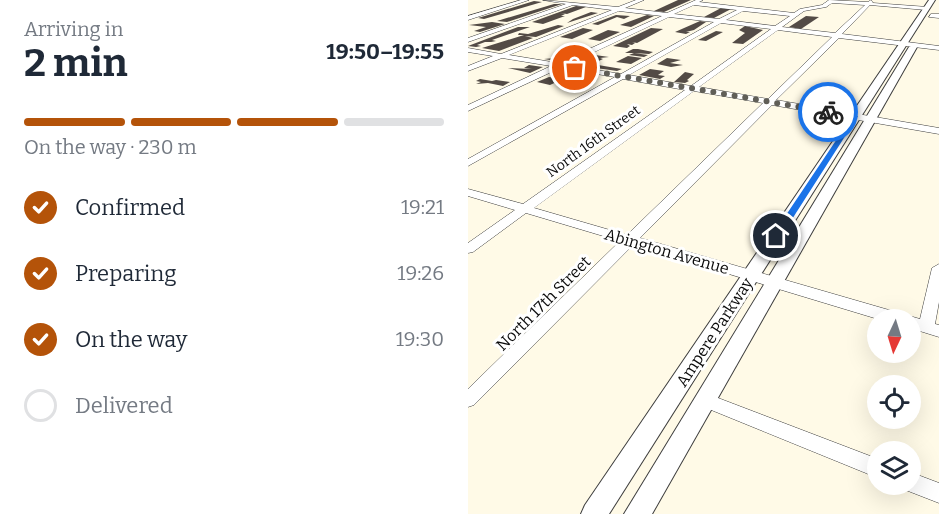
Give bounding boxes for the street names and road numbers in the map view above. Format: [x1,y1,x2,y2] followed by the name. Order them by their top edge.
[543,102,643,181] street label: North 16th Street
[602,225,731,278] street label: Abington Avenue
[492,252,595,355] street label: North 17th Street
[672,274,757,390] street label: Ampere Parkway

